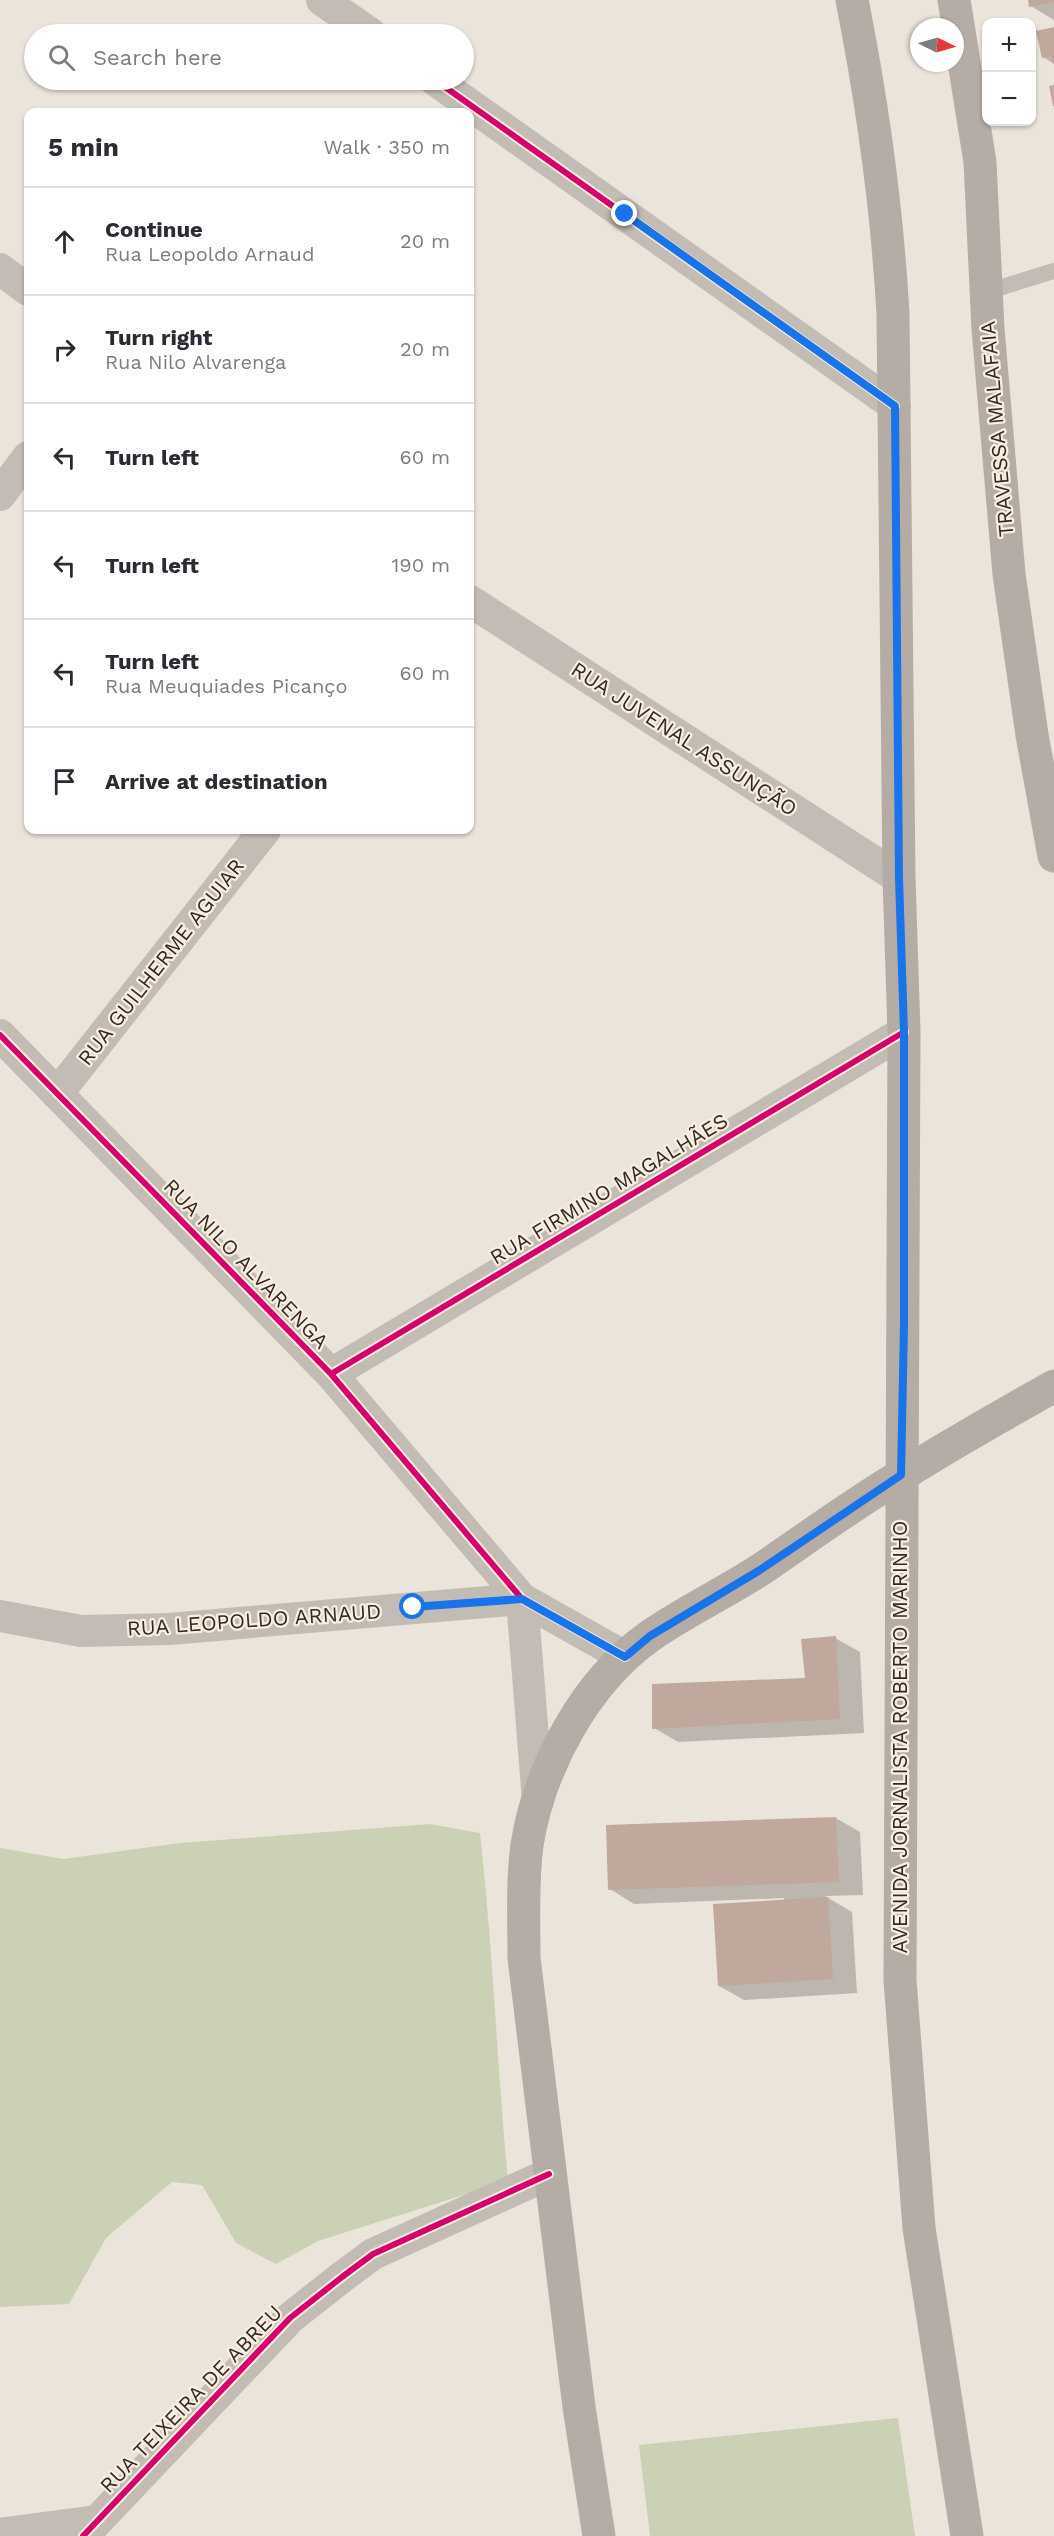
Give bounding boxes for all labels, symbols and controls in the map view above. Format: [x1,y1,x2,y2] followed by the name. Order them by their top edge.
[910,18,964,72] north arrow
[982,18,1036,126] map controls
[982,18,1036,72] button: +
[24,24,474,90] search box
[45,41,78,74] icon: search
[93,45,222,70] text: Search here
[982,72,1036,126] button: −
[48,132,119,162] text: 5 min
[323,135,450,159] text: Walk · 350 m
[611,200,637,226] route end
[105,217,203,242] text: Continue
[48,225,81,258] icon: ahead
[400,229,450,253] text: 20 m
[105,242,314,266] text: Rua Leopoldo Arnaud
[975,320,1018,538] street label: TRAVESSA MALAFAIA
[105,325,212,350] text: Turn right
[48,333,81,366] icon: right
[400,337,450,361] text: 20 m
[105,350,286,374] text: Rua Nilo Alvarenga
[48,441,81,474] icon: left
[105,445,199,470] text: Turn left
[400,445,450,469] text: 60 m
[48,549,81,582] icon: left
[105,553,199,578] text: Turn left
[392,553,450,577] text: 190 m
[105,649,199,674] text: Turn left
[567,656,802,821] street label: RUA JUVENAL ASSUNÇÃO
[48,657,81,690] icon: left
[400,661,450,685] text: 60 m
[105,674,347,698] text: Rua Meuquiades Picanço
[48,765,81,798] icon: arrive
[105,769,328,794] text: Arrive at destination
[72,853,249,1070] street label: RUA GUILHERME AGUIAR
[485,1108,732,1270] street label: RUA FIRMINO MAGALHÃES
[159,1173,334,1354] street label: RUA NILO ALVARENGA
[887,1521,912,1953] street label: AVENIDA JORNALISTA ROBERTO MARINHO
[399,1593,425,1619] route start
[126,1598,382,1641] street label: RUA LEOPOLDO ARNAUD
[94,2300,287,2498] street label: RUA TEIXEIRA DE ABREU

